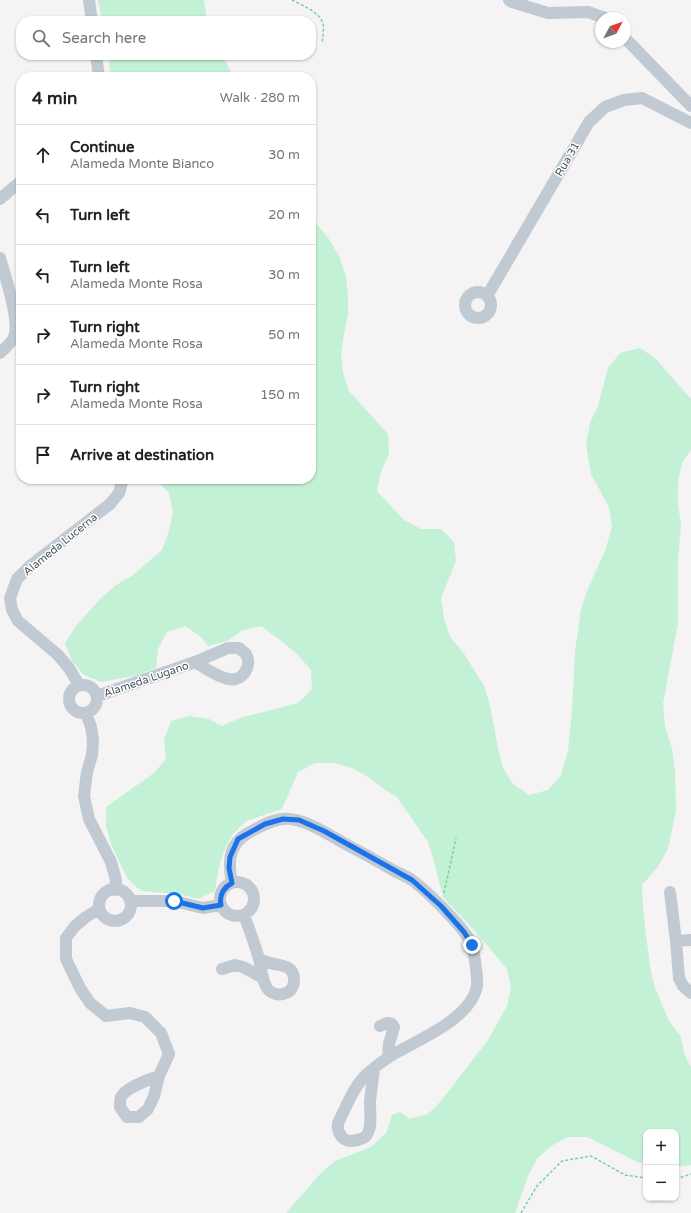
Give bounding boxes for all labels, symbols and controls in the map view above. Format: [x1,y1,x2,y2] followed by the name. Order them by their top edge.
[595,12,631,48] north arrow
[16,16,316,60] search box
[30,27,52,49] icon: search
[62,29,146,47] text: Search here
[32,88,77,109] text: 4 min
[220,90,300,106] text: Walk · 280 m
[70,138,134,156] text: Continue
[552,140,582,179] street label: Rua 31
[32,144,54,166] icon: ahead
[268,147,300,163] text: 30 m
[70,156,214,172] text: Alameda Monte Bianco
[32,204,54,226] icon: left
[70,206,130,224] text: Turn left
[268,207,300,223] text: 20 m
[70,258,130,276] text: Turn left
[32,264,54,286] icon: left
[268,267,300,283] text: 30 m
[70,276,203,292] text: Alameda Monte Rosa
[70,318,140,336] text: Turn right
[32,324,54,346] icon: right
[268,327,300,343] text: 50 m
[70,336,203,352] text: Alameda Monte Rosa
[70,378,140,396] text: Turn right
[32,384,54,406] icon: right
[260,387,300,403] text: 150 m
[70,396,203,412] text: Alameda Monte Rosa
[32,444,54,466] icon: arrive
[70,446,214,464] text: Arrive at destination
[21,511,100,578] street label: Alameda Lucerna
[102,659,191,700] street label: Alameda Lugano
[165,892,183,910] route start
[463,936,481,954] route end
[643,1129,679,1201] map controls
[643,1129,679,1165] button: +
[643,1165,679,1201] button: −

